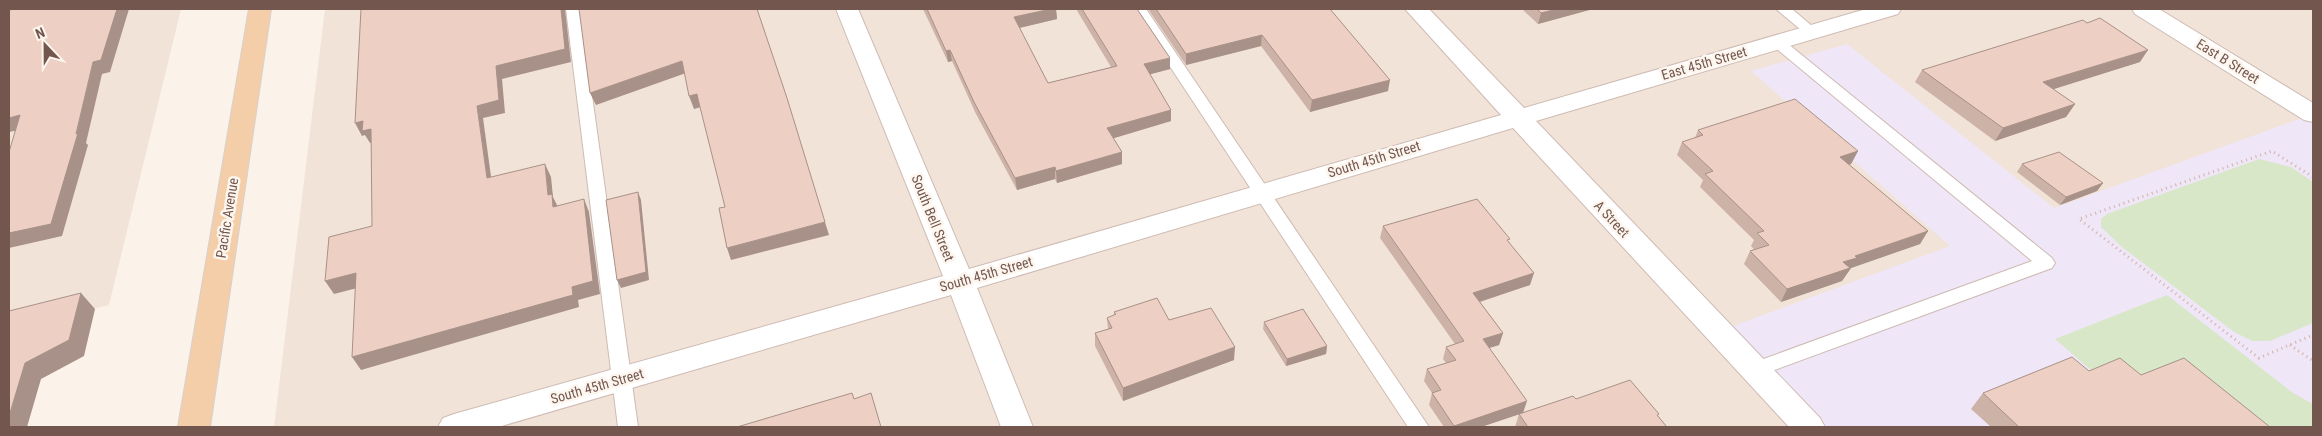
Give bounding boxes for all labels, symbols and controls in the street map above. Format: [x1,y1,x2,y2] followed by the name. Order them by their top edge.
[20,20,70,70] north arrow
[33,24,47,42] text: N
[2194,35,2262,87] street label: East B Street
[1659,43,1749,83] street label: East 45th Street
[1326,137,1422,181] street label: South 45th Street
[908,172,958,264] street label: South Bell Street
[213,176,241,259] street label: Pacific Avenue
[1591,197,1633,241] street label: A Street
[938,253,1034,295] street label: South 45th Street
[549,365,645,407] street label: South 45th Street

